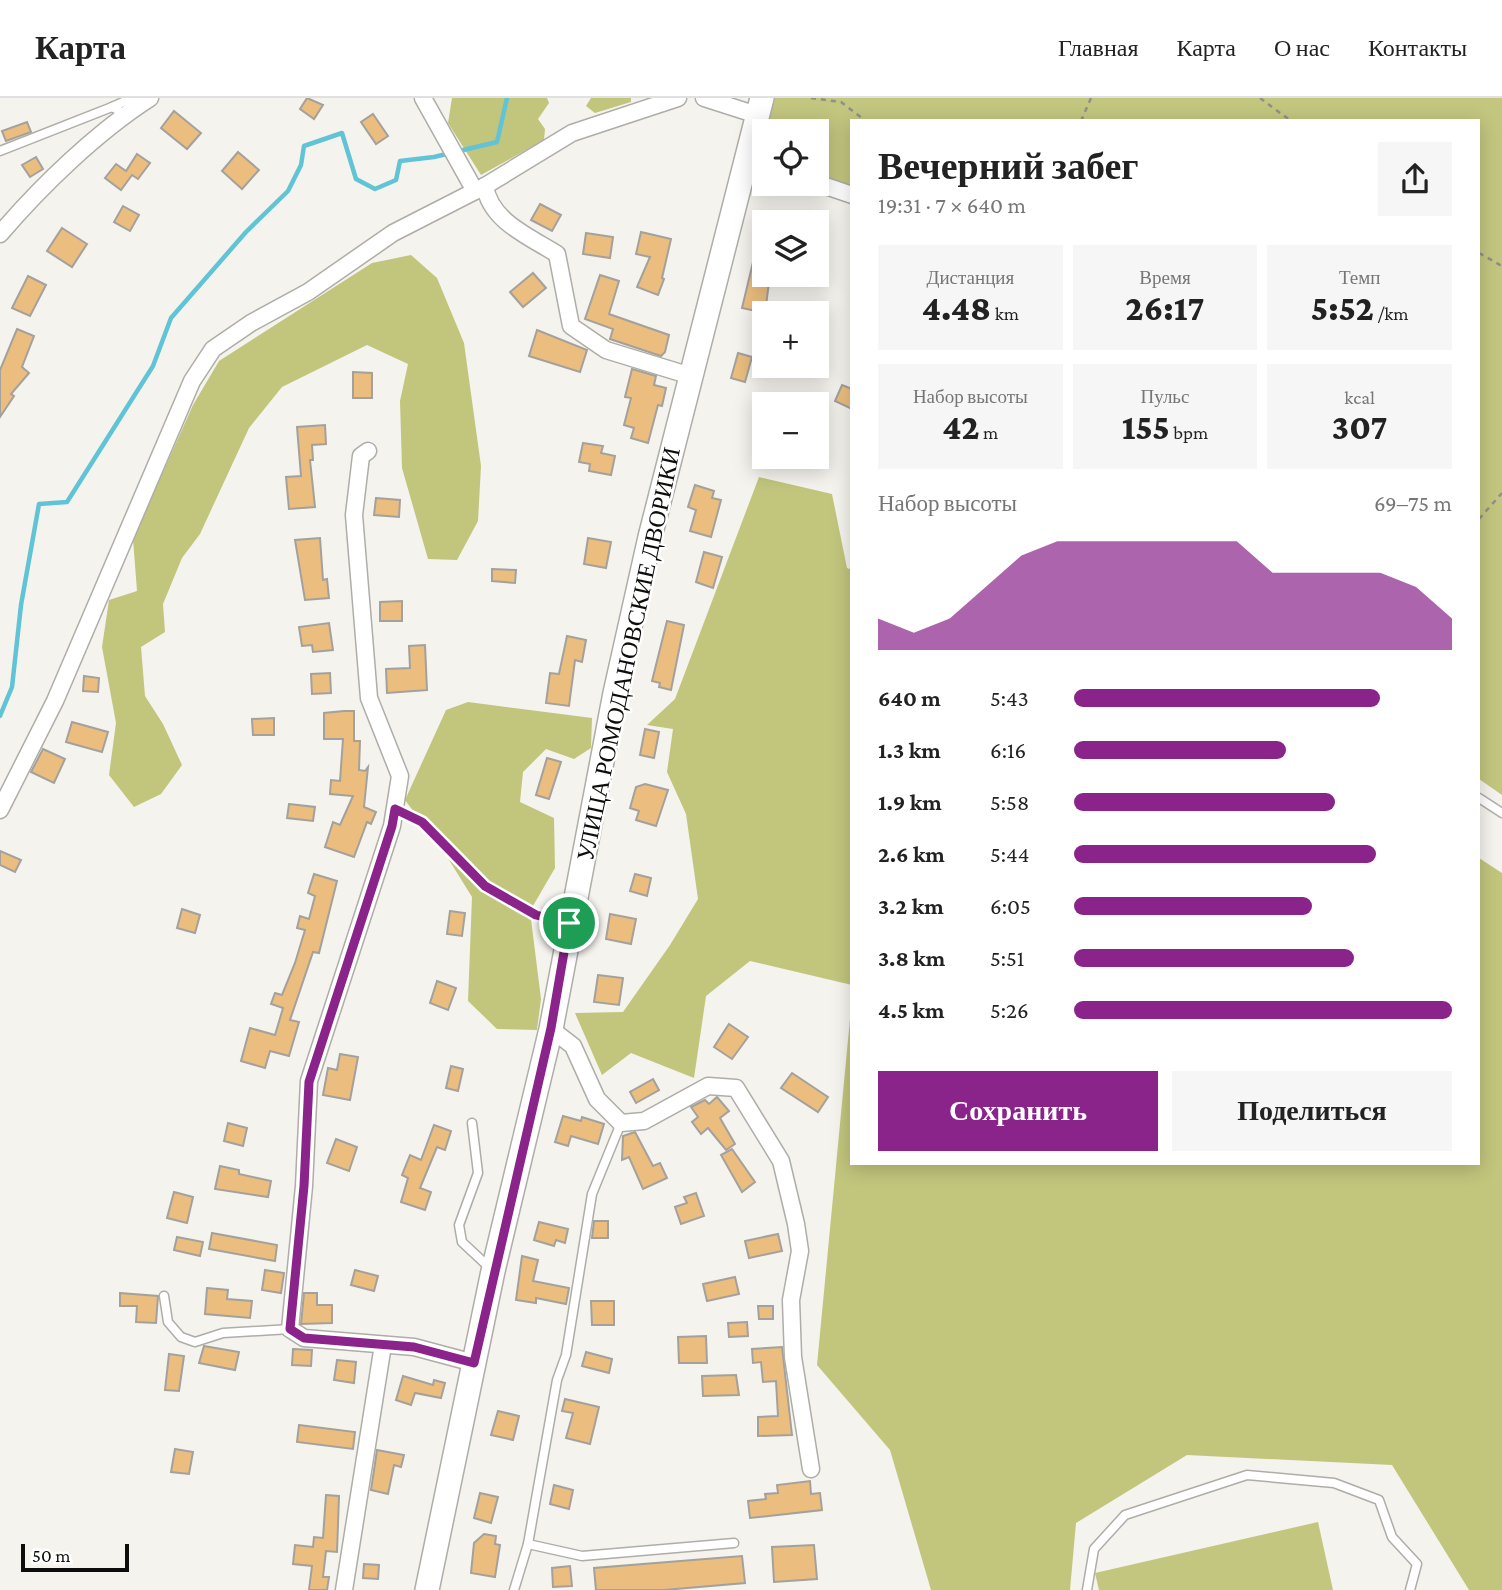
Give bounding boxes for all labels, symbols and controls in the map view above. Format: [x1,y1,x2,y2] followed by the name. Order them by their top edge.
[35,29,126,66] text: Карта
[1058,34,1139,61] text: Главная
[1177,34,1236,61] text: Карта
[1274,34,1330,61] text: О нас
[1368,34,1467,61] text: Контакты
[752,119,829,469] map controls
[752,119,829,196] button: locate
[1378,142,1452,216] button: share
[878,145,1139,187] text: Вечерний забег
[878,192,1026,218] text: 19:31 · 7 × 640 m
[752,210,829,287] button: layers
[926,267,1014,288] text: Дистанция
[1139,267,1191,288] text: Время
[1339,267,1380,288] text: Темп
[922,289,991,328] text: 4.48
[1125,289,1205,328] text: 26:17
[1311,289,1374,328] text: 5:52
[752,301,829,378] button: +
[991,303,1019,324] text: km
[1374,303,1409,324] text: /km
[913,386,1028,407] text: Набор высоты
[1141,386,1189,407] text: Пульс
[1344,387,1375,408] text: kcal
[752,392,829,469] button: −
[942,408,980,447] text: 42
[1122,408,1170,447] text: 155
[1332,408,1387,447] text: 307
[980,422,998,443] text: m
[1170,422,1208,443] text: bpm
[571,445,685,863] street label: УЛИЦА РОМОДАНОВСКИЕ ДВОРИКИ
[878,490,1017,516] text: Набор высоты
[1374,490,1452,516] text: 69–75 m
[878,685,941,711] text: 640 m
[990,685,1029,711] text: 5:43
[878,737,941,763] text: 1.3 km
[990,737,1026,763] text: 6:16
[878,789,942,815] text: 1.9 km
[990,789,1029,815] text: 5:58
[878,841,945,867] text: 2.6 km
[990,841,1030,867] text: 5:44
[539,893,599,953] pin
[878,893,944,919] text: 3.2 km
[990,893,1031,919] text: 6:05
[550,904,588,942] icon: arrive
[878,945,945,971] text: 3.8 km
[990,945,1024,971] text: 5:51
[878,997,944,1023] text: 4.5 km
[990,997,1029,1023] text: 5:26
[878,1071,1158,1151] button: Сохранить
[1172,1071,1452,1151] button: Поделиться
[21,1541,130,1573] scale bar
[32,1545,71,1566] text: 50 m

